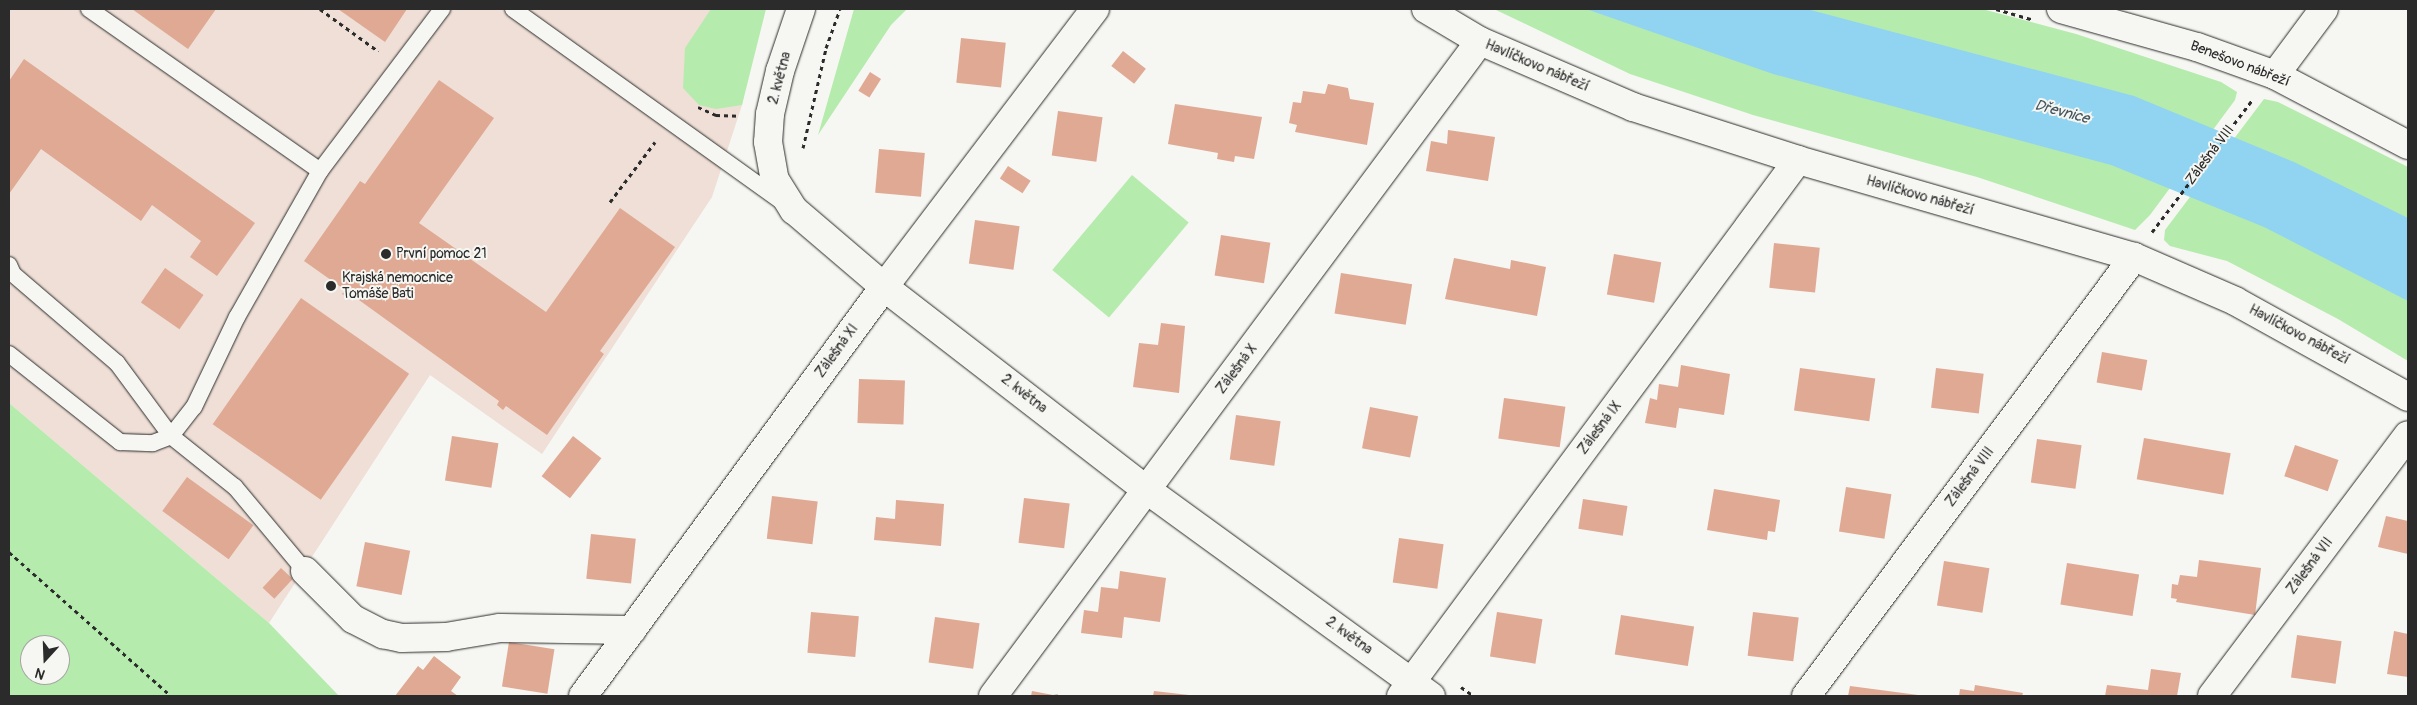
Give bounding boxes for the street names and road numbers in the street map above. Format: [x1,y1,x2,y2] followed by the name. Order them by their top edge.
[1482,37,1592,95] street label: Havlíčkovo nábřeží
[2188,37,2292,91] street label: Benešovo nábřeží
[765,50,795,106] street label: 2. května
[2182,122,2238,188] street label: Zálešná VIII
[1864,173,1976,219] street label: Havlíčkovo nábřeží
[2246,301,2352,369] street label: Havlíčkovo nábřeží
[812,321,862,381] street label: Zálešná XI
[1213,341,1261,397] street label: Zálešná X
[998,371,1050,417] street label: 2. května
[1575,398,1625,458] street label: Zálešná IX
[1942,444,1998,510] street label: Zálešná VIII
[2283,534,2337,598] street label: Zálešná VII
[1322,613,1376,659] street label: 2. května

